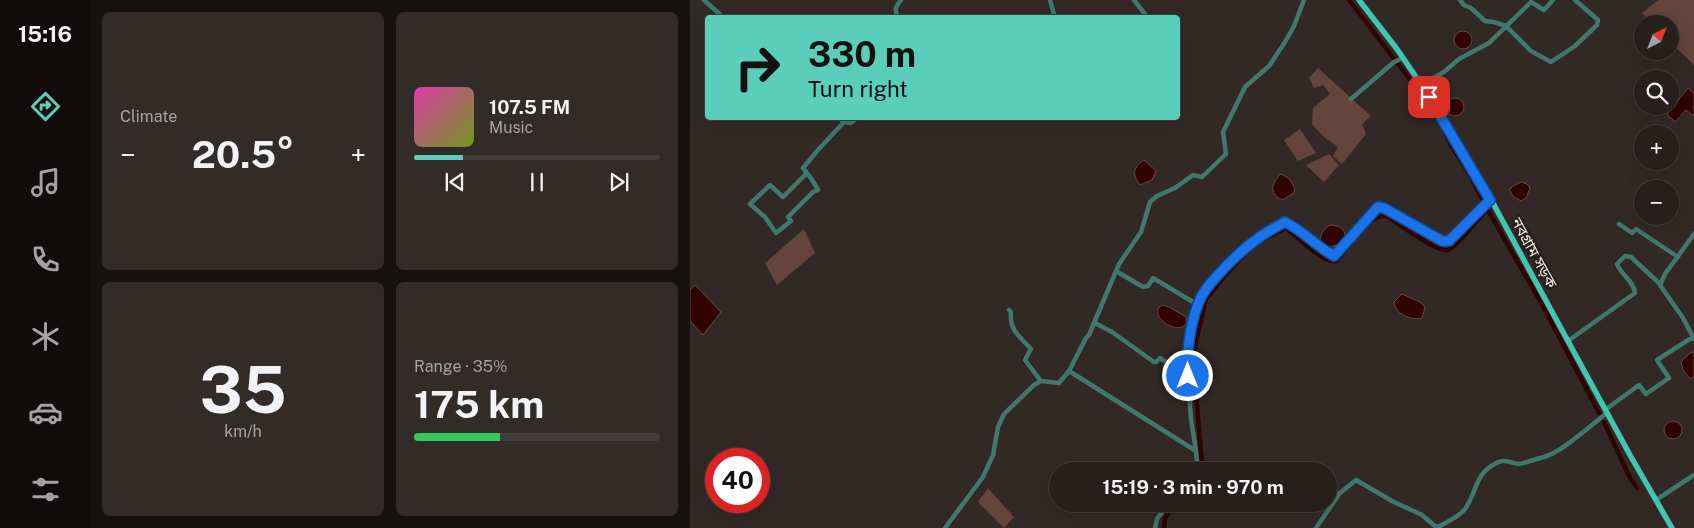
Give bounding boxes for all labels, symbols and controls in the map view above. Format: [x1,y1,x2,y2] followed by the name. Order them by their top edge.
[1634,15,1679,60] north arrow
[1634,15,1679,225] map controls
[18,21,72,47] text: 15:16
[808,34,916,75] text: 330 m
[725,35,790,100] icon: right
[1634,70,1679,115] button: search
[808,76,908,102] text: Turn right
[1408,76,1450,118] pin
[1415,83,1443,111] icon: arrive
[28,89,63,124] icon: directions
[489,96,570,118] text: 107.5 FM
[120,107,177,126] text: Climate
[489,118,533,137] text: Music
[1634,125,1679,170] button: +
[192,132,294,177] text: 20.5°
[120,138,136,171] text: −
[350,138,366,171] text: +
[28,165,63,200] icon: music
[441,168,469,196] icon: previous
[523,168,551,196] icon: pause
[605,168,633,196] icon: next
[1634,180,1679,225] button: −
[1508,214,1561,291] street label: নবগ্রাম সড়ক
[28,242,63,277] icon: phone
[28,319,63,354] icon: climate
[1161,349,1213,401] position arrow
[199,351,287,428] text: 35
[414,357,508,376] text: Range · 35%
[414,382,544,427] text: 175 km
[28,395,63,430] icon: car
[224,422,262,441] text: km/h
[705,448,770,513] speed limit sign: 40
[28,472,63,507] icon: filters
[1102,476,1284,498] text: 15:19 · 3 min · 970 m

